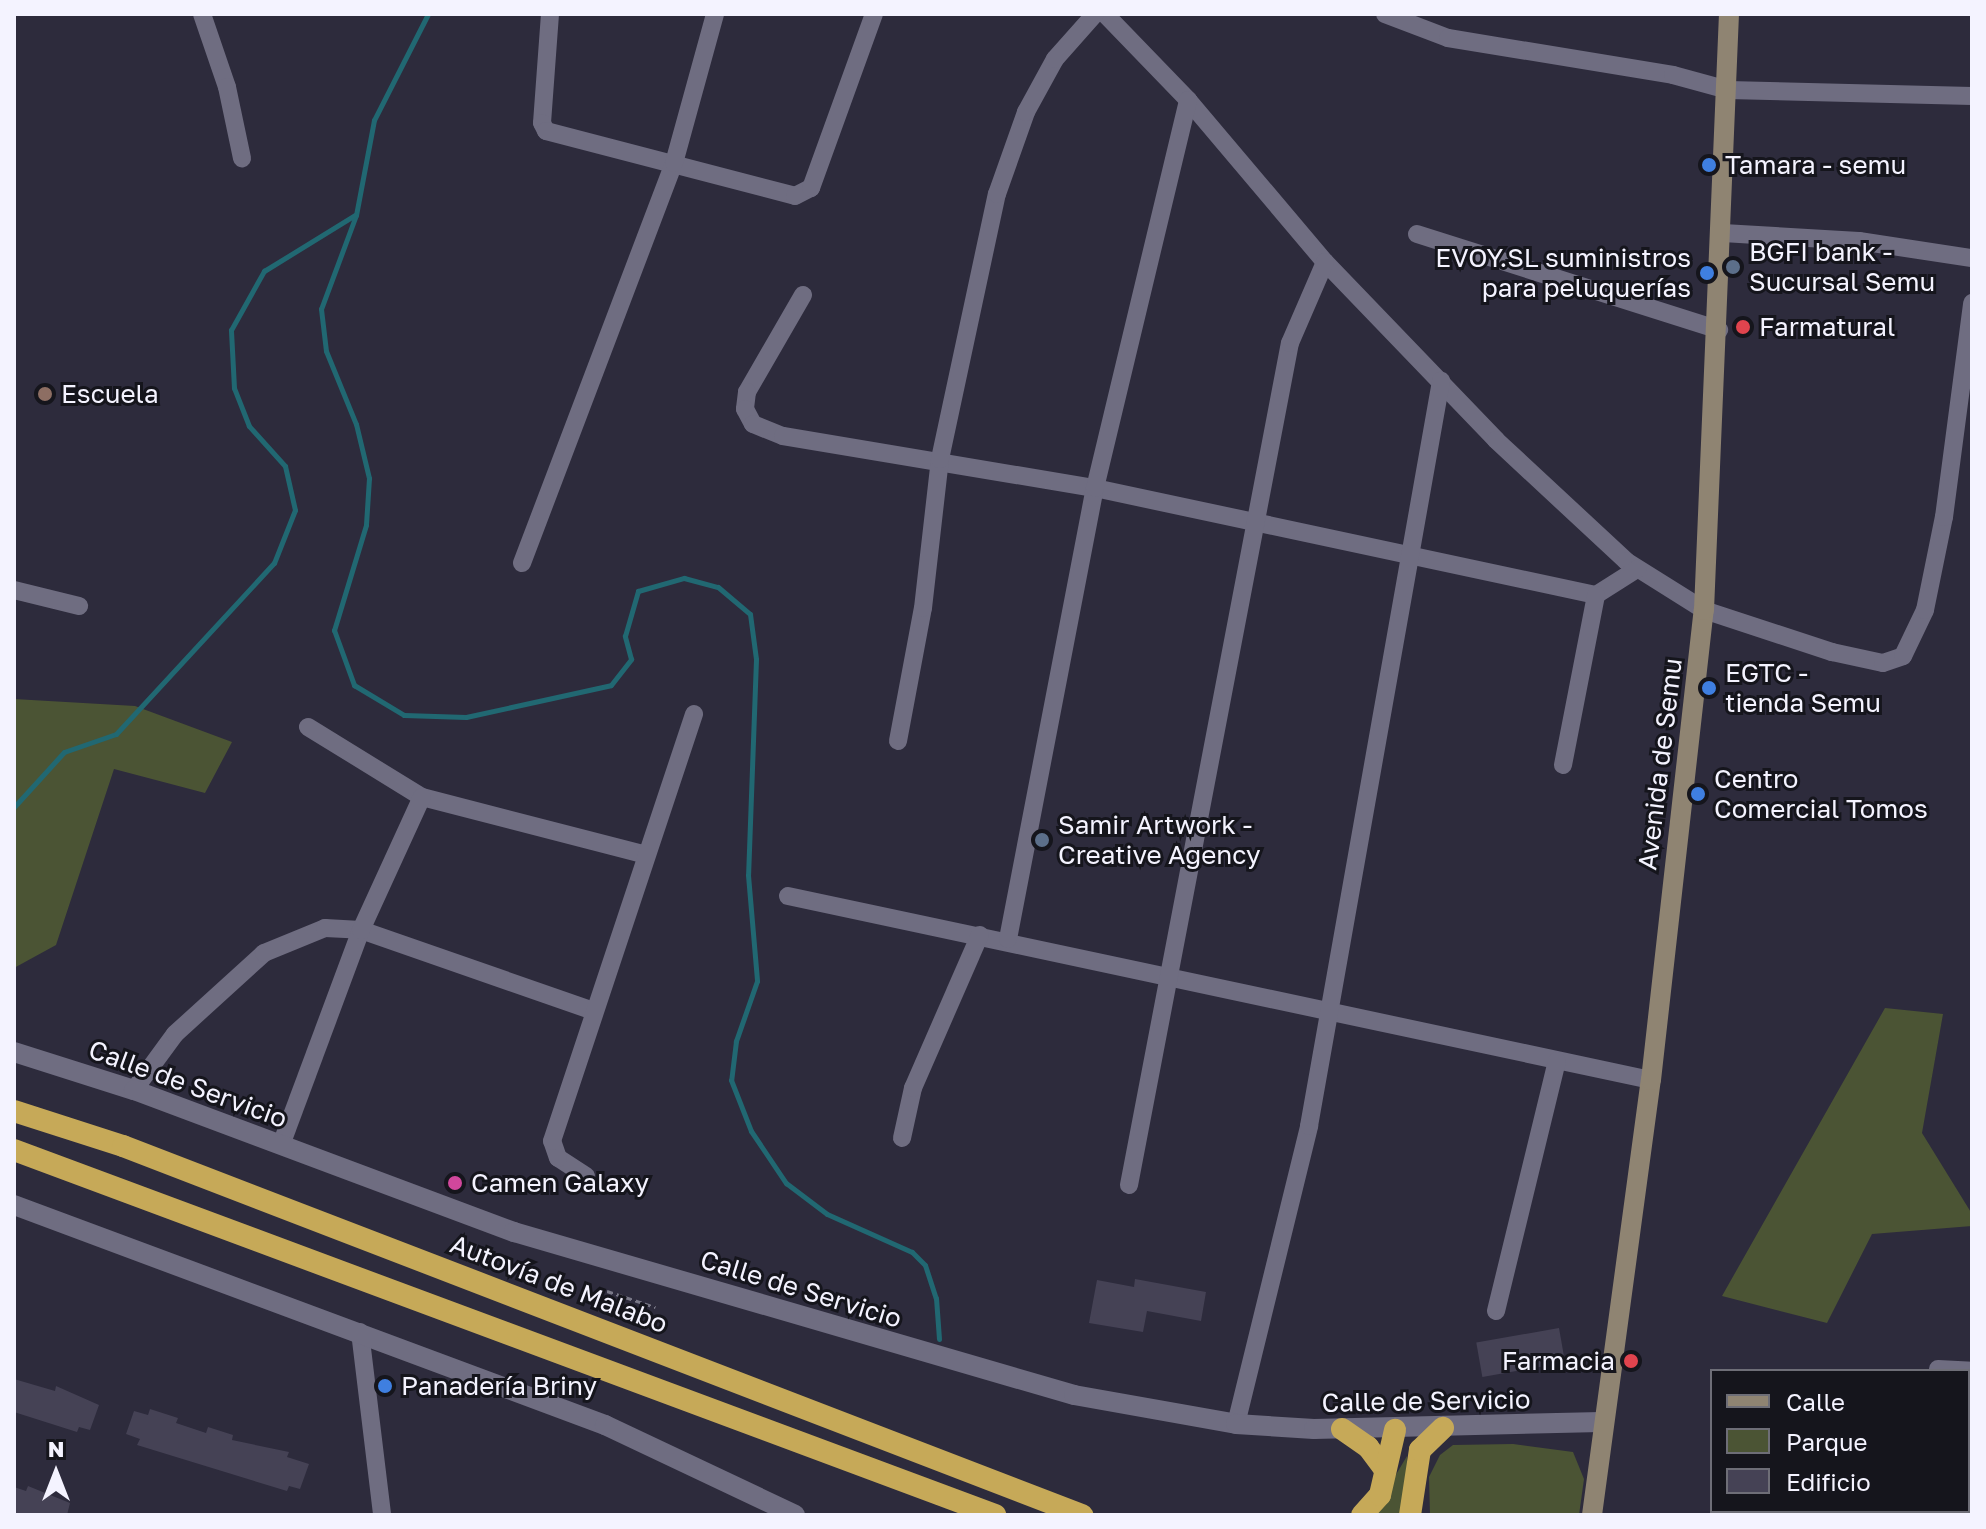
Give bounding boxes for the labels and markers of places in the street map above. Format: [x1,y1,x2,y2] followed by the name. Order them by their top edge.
[1725,149,1906,181] place label: Tamara - semu
[1700,156,1718,174] marker: Tamara - semu
[1749,236,1935,298] place label: BGFI bank - Sucursal Semu
[1435,242,1691,304] place label: EVOY.SL suministros para peluquerías
[1724,258,1742,276] marker: BGFI bank - Sucursal Semu
[1698,264,1716,282] marker: EVOY.SL suministros para peluquerías
[1759,311,1895,343] place label: Farmatural
[1734,318,1752,336] marker: Farmatural
[61,378,159,410] place label: Escuela
[36,385,54,403] marker: Escuela
[1725,657,1881,718] place label: EGTC - tienda Semu
[1700,679,1718,697] marker: EGTC - tienda Semu
[1714,763,1928,824] place label: Centro Comercial Tomos
[1689,785,1707,803] marker: Centro Comercial Tomos
[1058,809,1260,870] place label: Samir Artwork - Creative Agency
[1033,831,1051,849] marker: Samir Artwork - Creative Agency
[471,1167,649,1199] place label: Camen Galaxy
[446,1174,464,1192] marker: Camen Galaxy
[1502,1345,1615,1377] place label: Farmacia
[1622,1352,1640,1370] marker: Farmacia
[401,1370,597,1402] place label: Panadería Briny
[376,1377,394,1395] marker: Panadería Briny

